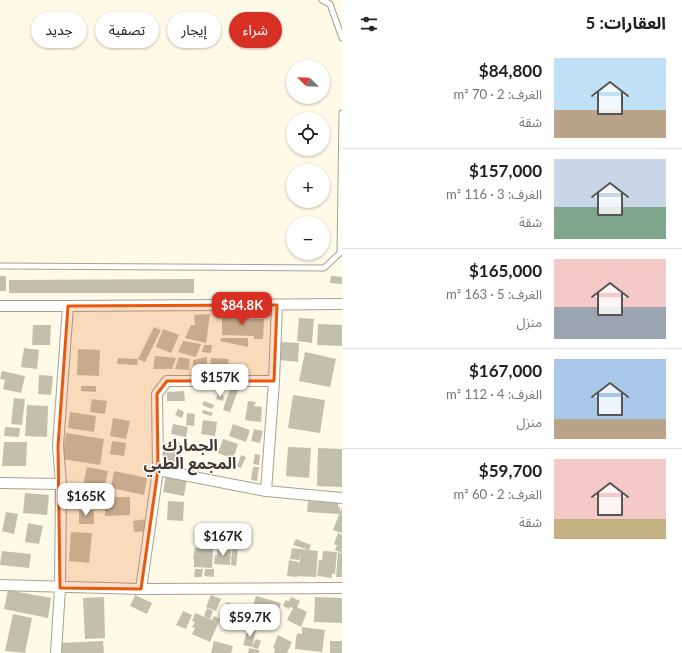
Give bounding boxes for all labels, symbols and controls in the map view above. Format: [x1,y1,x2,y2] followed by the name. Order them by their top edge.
[31,12,87,48] chip: جديد
[95,12,159,48] chip: تصفية
[167,12,221,48] chip: إيجار
[229,12,282,48] chip: شراء
[586,12,666,33] text: العقارات: 5
[358,13,380,35] icon: filters
[286,60,330,104] north arrow
[286,60,330,260] map controls
[479,60,542,81] text: $84,800
[586,74,634,122] icon: home
[454,86,542,102] text: الغرف: 2 · 70 m²
[286,112,330,156] button: locate
[519,114,542,130] text: شقة
[469,160,542,181] text: $157,000
[286,164,330,208] button: +
[586,175,634,223] icon: home
[446,186,542,202] text: الغرف: 3 · 116 m²
[519,214,542,230] text: شقة
[286,216,330,260] button: −
[469,260,542,281] text: $165,000
[586,275,634,323] icon: home
[446,286,542,302] text: الغرف: 5 · 163 m²
[209,292,275,326] pin: $84.8K
[221,297,263,313] text: $84.8K
[517,314,542,330] text: منزل
[469,360,542,381] text: $167,000
[192,364,248,398] pin: $157K
[200,369,240,385] text: $157K
[586,375,634,423] icon: home
[446,386,542,402] text: الغرف: 4 · 112 m²
[517,414,542,430] text: منزل
[144,435,236,477] district label: الجمارك المجمع الطبي
[479,460,542,481] text: $59,700
[586,475,634,523] icon: home
[58,483,114,517] pin: $165K
[454,486,542,502] text: الغرف: 2 · 60 m²
[66,488,106,504] text: $165K
[519,514,542,530] text: شقة
[195,523,251,557] pin: $167K
[203,528,243,544] text: $167K
[217,604,283,638] pin: $59.7K
[229,609,271,625] text: $59.7K

